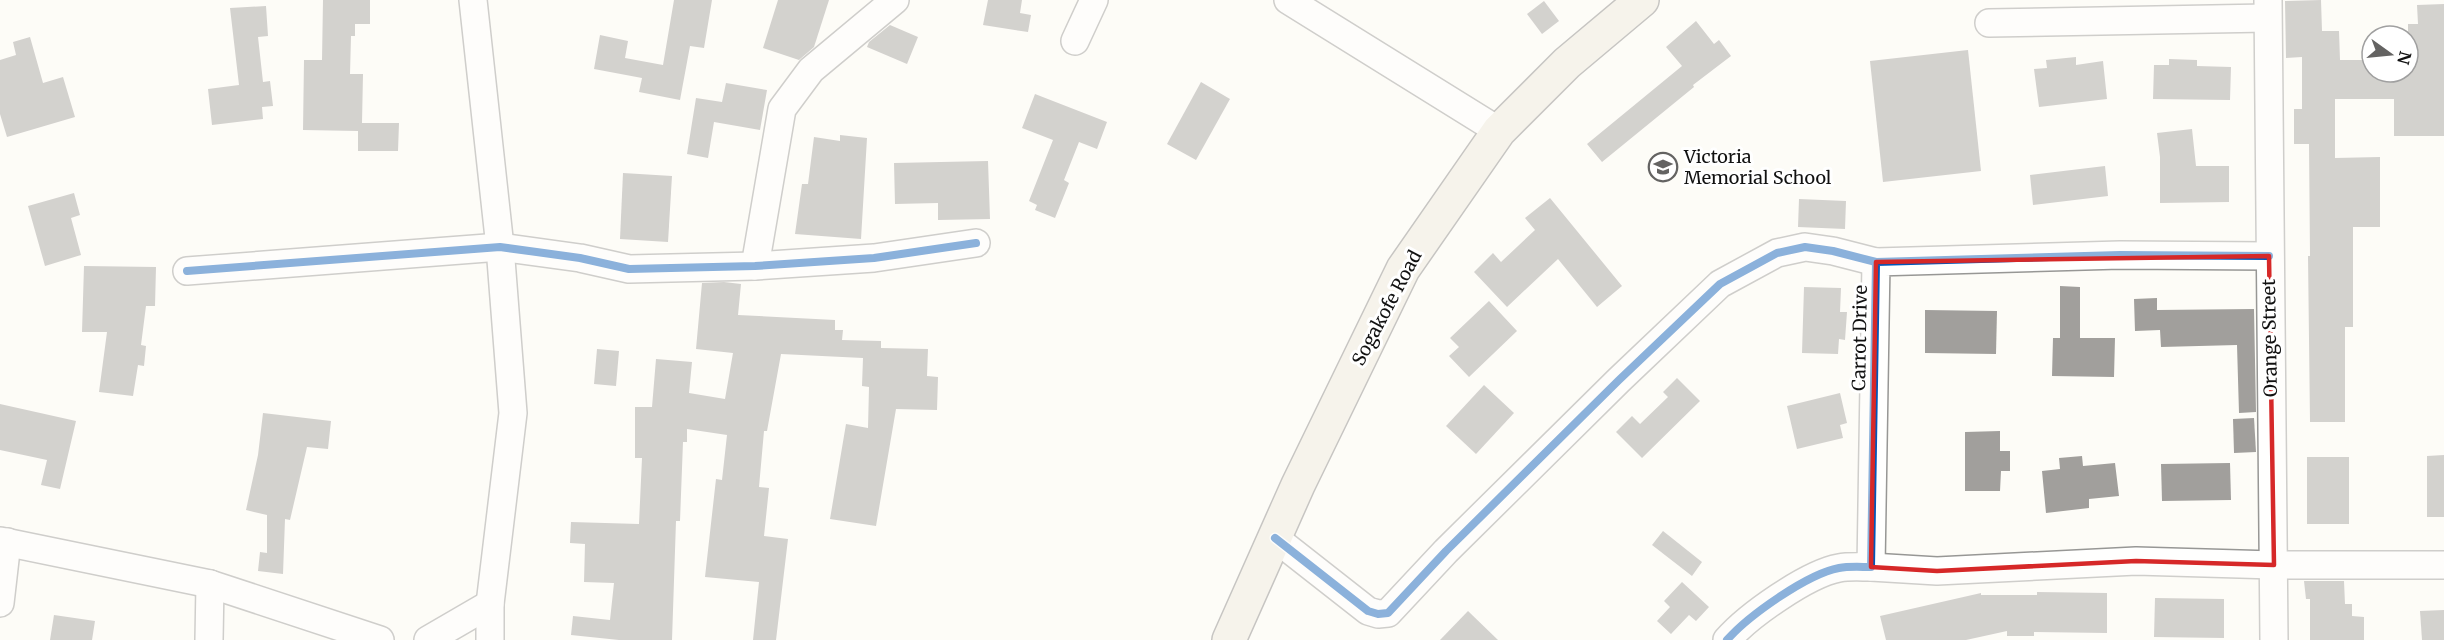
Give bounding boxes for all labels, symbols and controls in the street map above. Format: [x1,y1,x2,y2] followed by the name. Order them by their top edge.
[2360,24,2420,84] north arrow
[2393,49,2416,67] text: N
[1683,145,1832,189] place label: Victoria Memorial School
[1647,151,1679,183] school or university icon: Victoria Memorial School
[1347,246,1427,369] street label: Sogakofe Road
[2257,279,2282,397] street label: Orange Street
[1847,285,1872,391] street label: Carrot Drive

